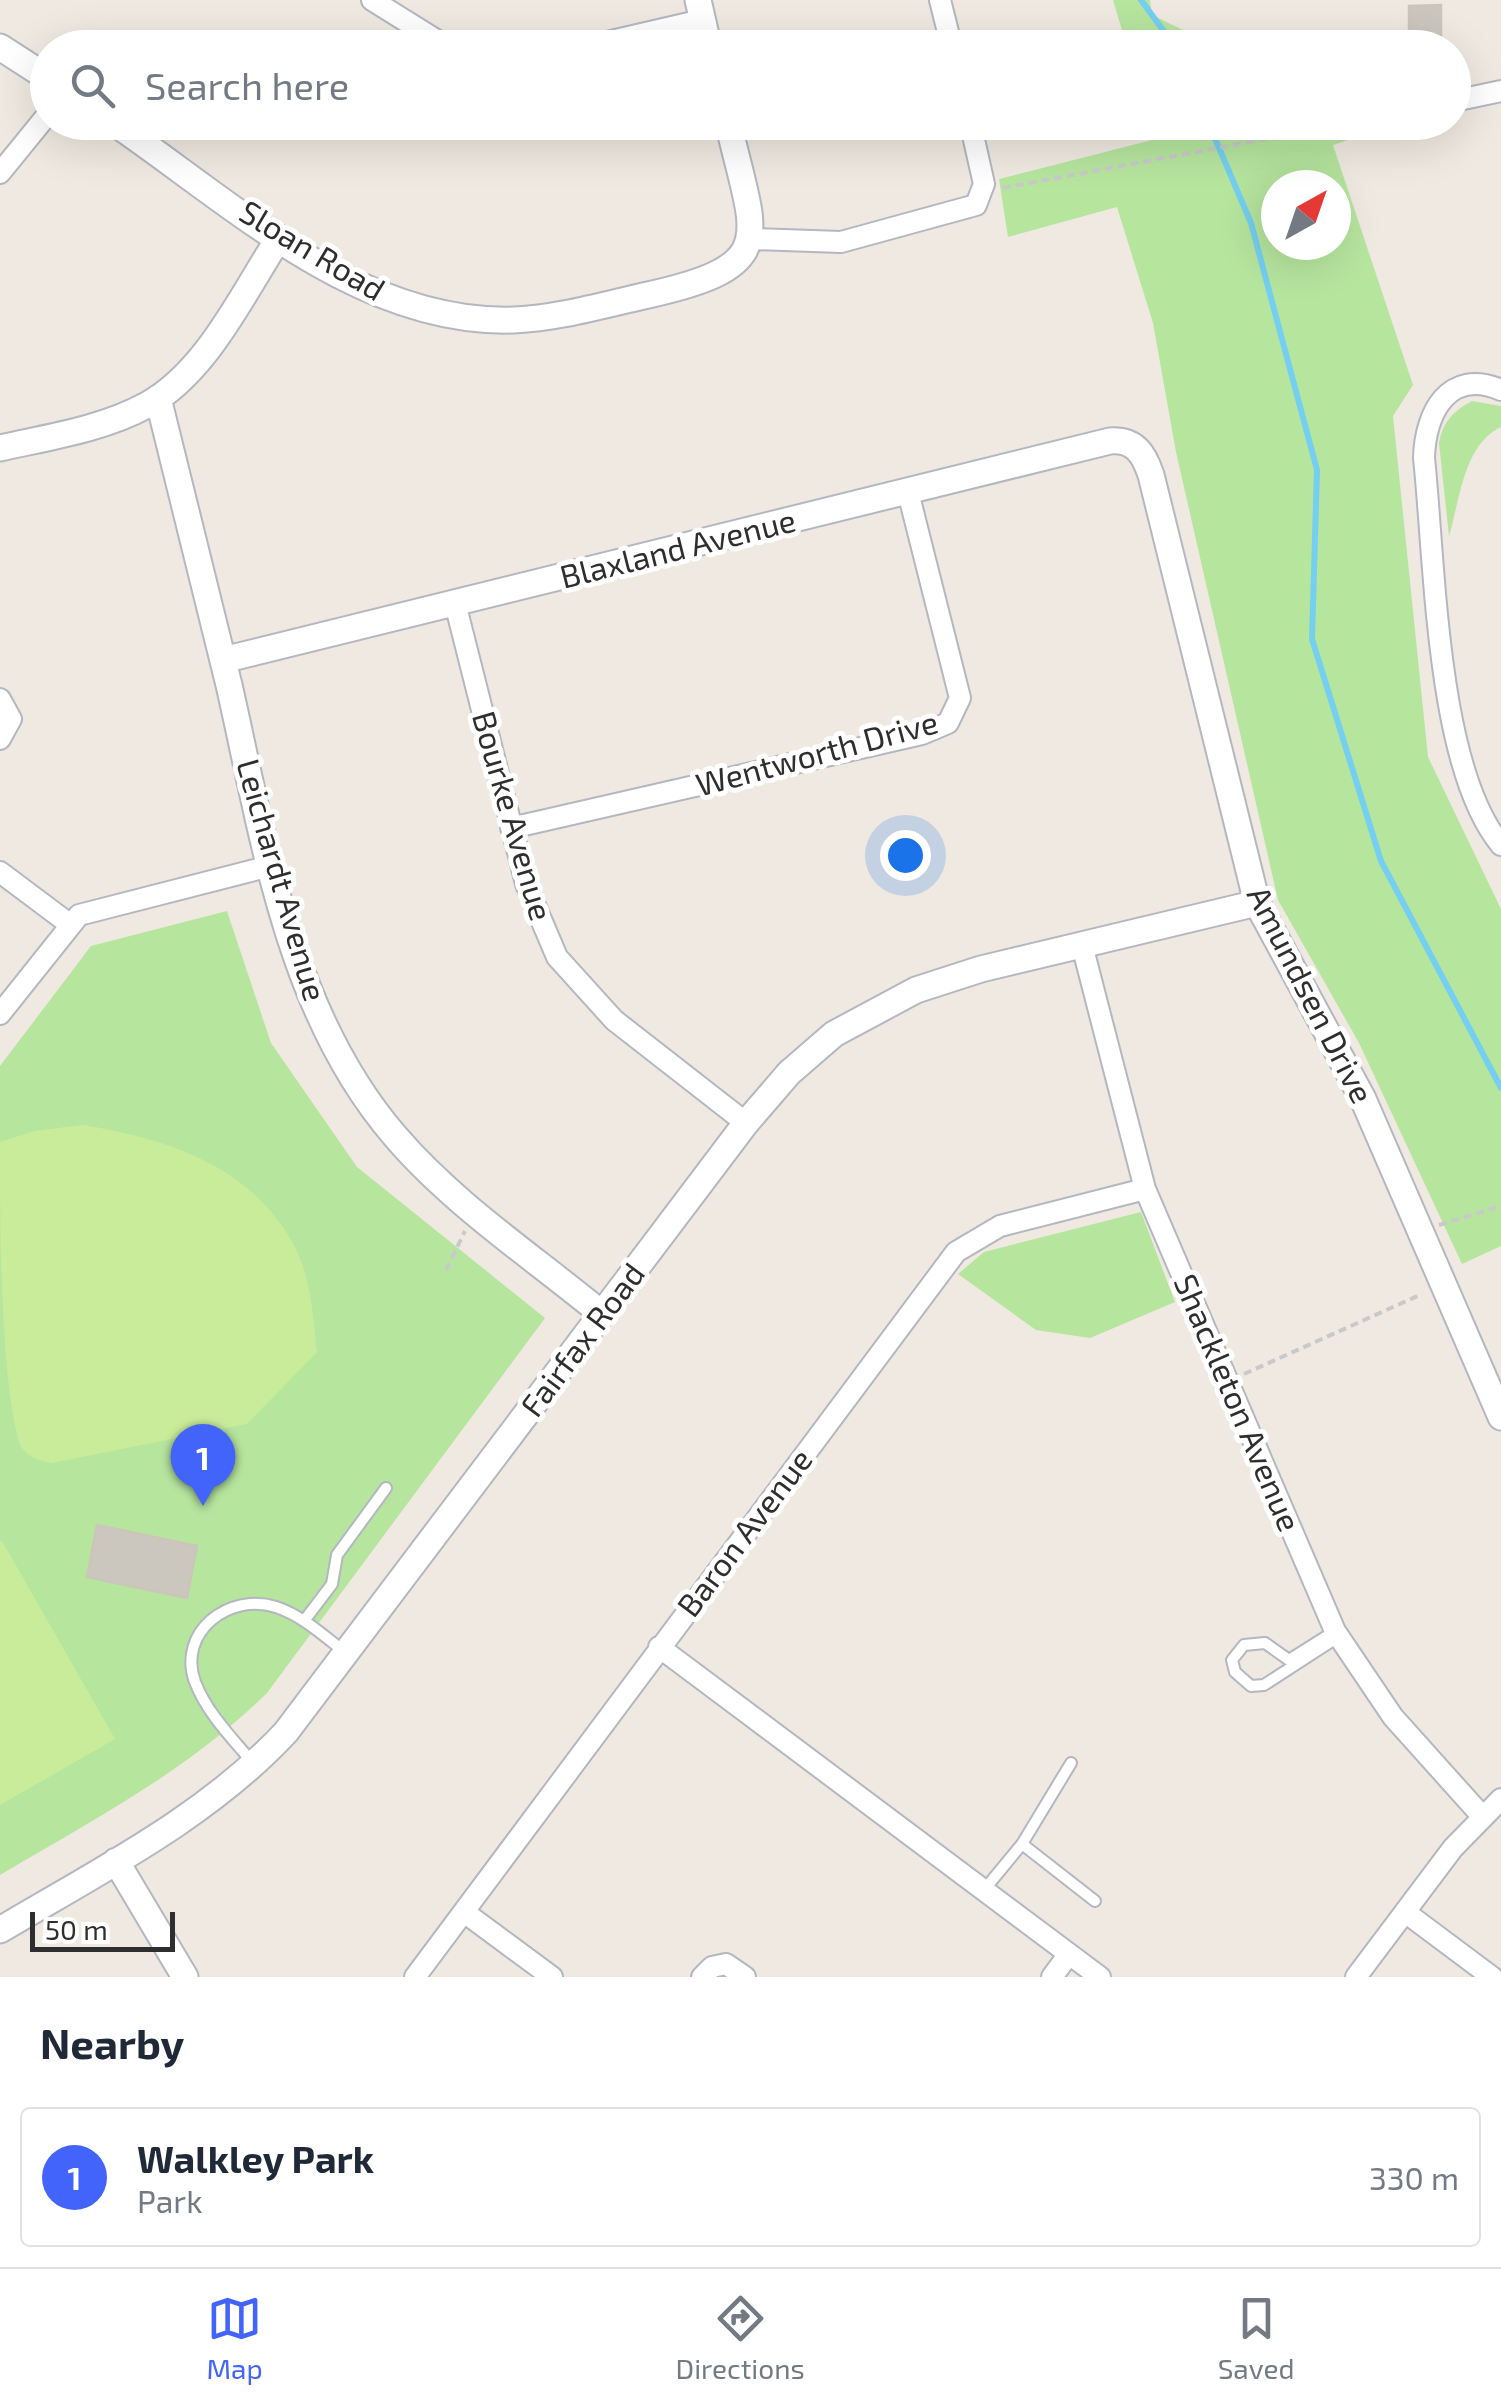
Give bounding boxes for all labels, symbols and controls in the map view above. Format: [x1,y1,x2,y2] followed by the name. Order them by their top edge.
[30,30,1471,140] search box
[65,58,120,113] icon: search
[145,62,349,108] text: Search here
[1261,170,1351,260] north arrow
[234,191,393,307] street label: Sloan Road
[556,499,799,595] street label: Blaxland Avenue
[691,702,942,803] street label: Wentworth Drive
[466,707,562,924] street label: Bourke Avenue
[230,754,336,1005] street label: Leichardt Avenue
[880,830,931,881] your location
[1241,879,1383,1109] street label: Amundsen Drive
[511,1255,651,1423] street label: Fairfax Road
[1168,1268,1310,1536] street label: Shackleton Avenue
[170,1424,236,1506] pin: 1
[668,1440,819,1623] street label: Baron Avenue
[30,1907,175,1952] scale bar
[45,1912,108,1946] text: 50 m
[40,2017,184,2067] text: Nearby
[137,2135,374,2181] text: Walkley Park
[68,2158,81,2196] text: 1
[1369,2158,1459,2196] text: 330 m
[137,2181,202,2219] text: Park
[206,2291,263,2385] tab: Map
[676,2291,805,2385] tab: Directions
[1218,2291,1295,2385] tab: Saved

